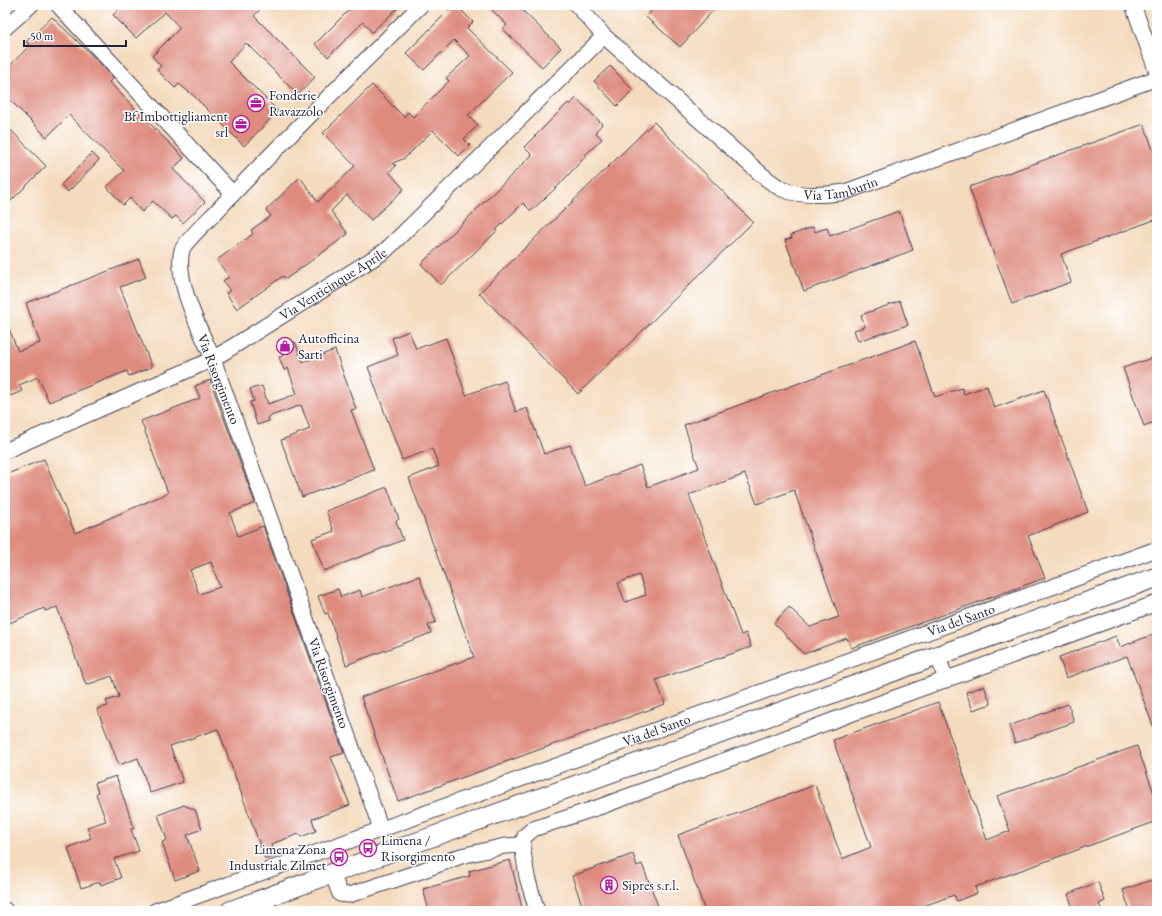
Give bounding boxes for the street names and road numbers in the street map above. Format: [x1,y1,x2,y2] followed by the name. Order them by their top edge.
[803,172,881,204] street label: Via Tamburin
[276,243,390,324] street label: Via Venticinque Aprile
[194,331,244,427] street label: Via Risorgimento
[925,599,997,640] street label: Via del Santo
[304,635,354,731] street label: Via Risorgimento
[620,709,693,750] street label: Via del Santo

